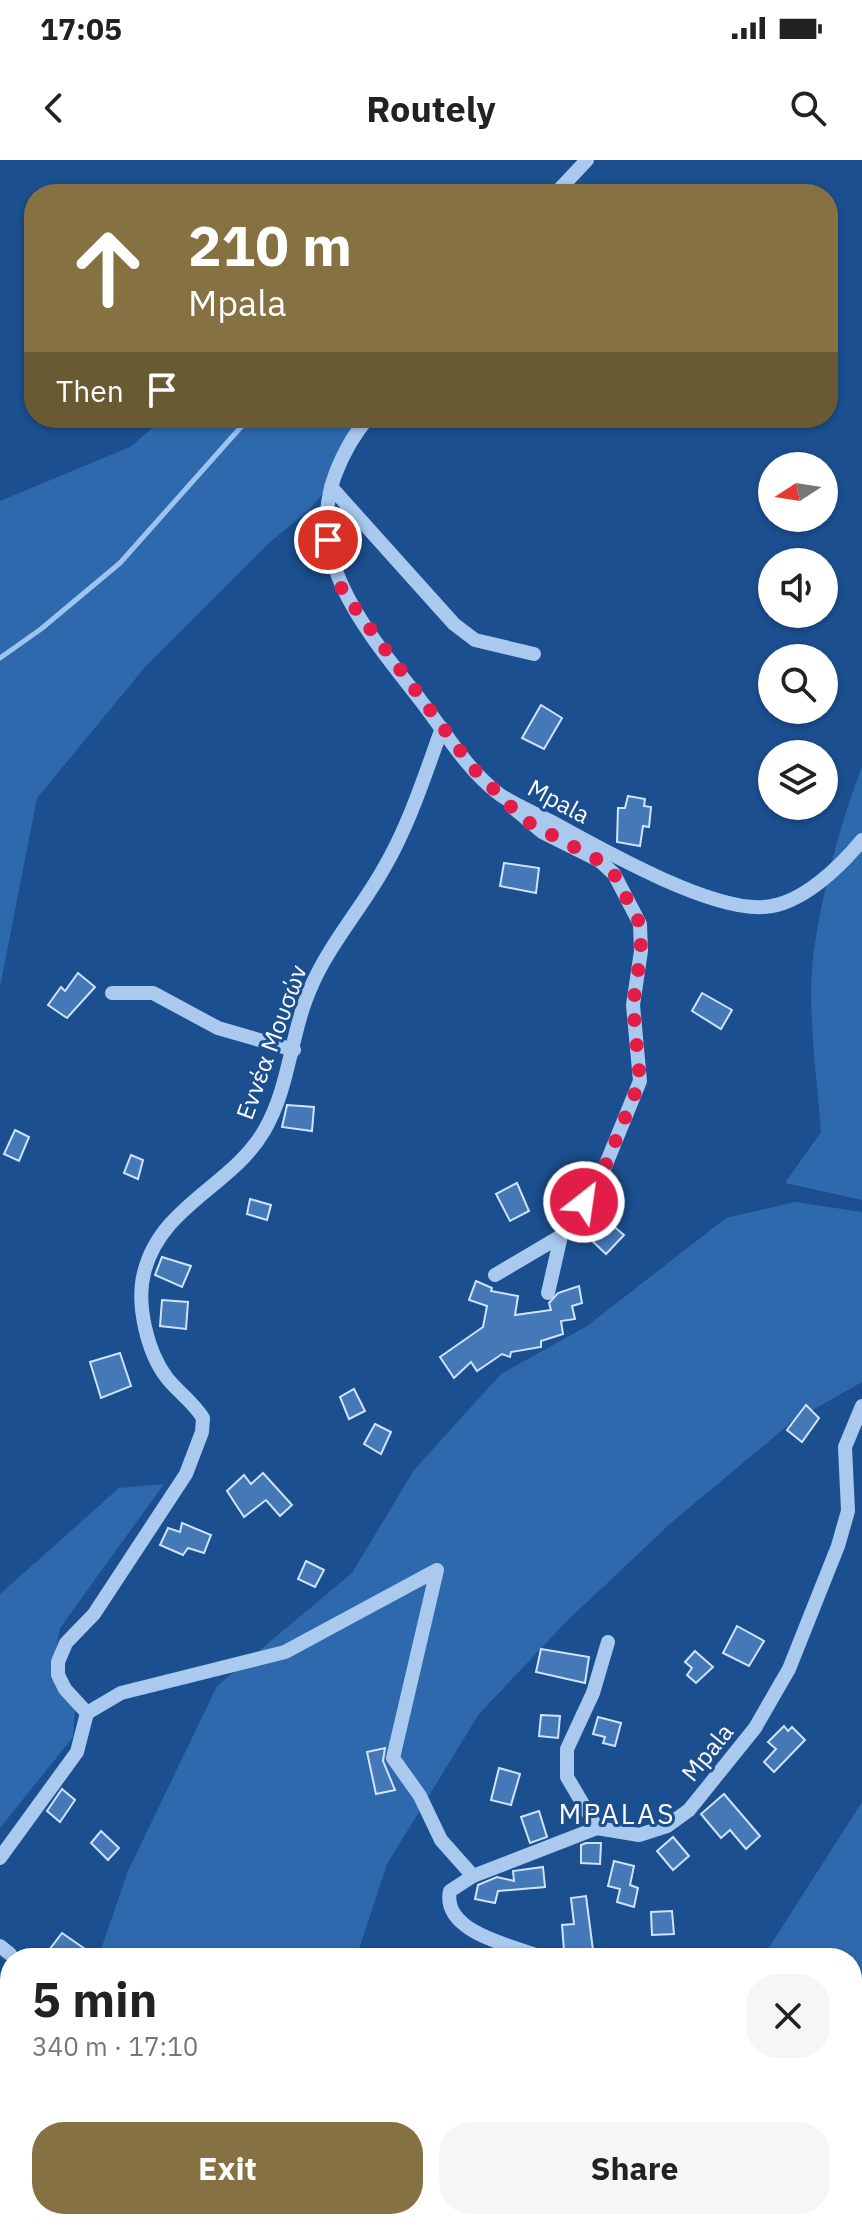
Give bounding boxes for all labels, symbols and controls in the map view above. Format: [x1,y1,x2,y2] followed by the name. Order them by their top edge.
[40,9,122,48] text: 17:05
[366,85,496,132] text: Routely
[32,86,76,130] icon: back
[786,86,830,130] icon: search
[188,209,352,281] text: 210 m
[56,216,160,320] icon: ahead
[188,279,286,326] text: Mpala
[140,368,184,412] icon: arrive
[56,371,124,410] text: Then
[758,452,838,532] north arrow
[758,452,838,820] map controls
[294,506,362,574] pin
[306,518,350,562] icon: arrive
[758,548,838,628] button: sound
[758,644,838,724] button: search
[758,740,838,820] button: layers
[523,771,596,831] street label: Mpala
[228,960,314,1124] street label: Εννέα Μουσών
[542,1160,626,1244] position arrow
[674,1716,740,1788] street label: Mpala
[558,1795,676,1832] district label: MPALAS
[32,1968,157,2030] text: 5 min
[746,1974,830,2058] button: close
[32,2029,198,2063] text: 340 m · 17:10
[32,2122,423,2214] button: Exit
[439,2122,830,2214] button: Share

